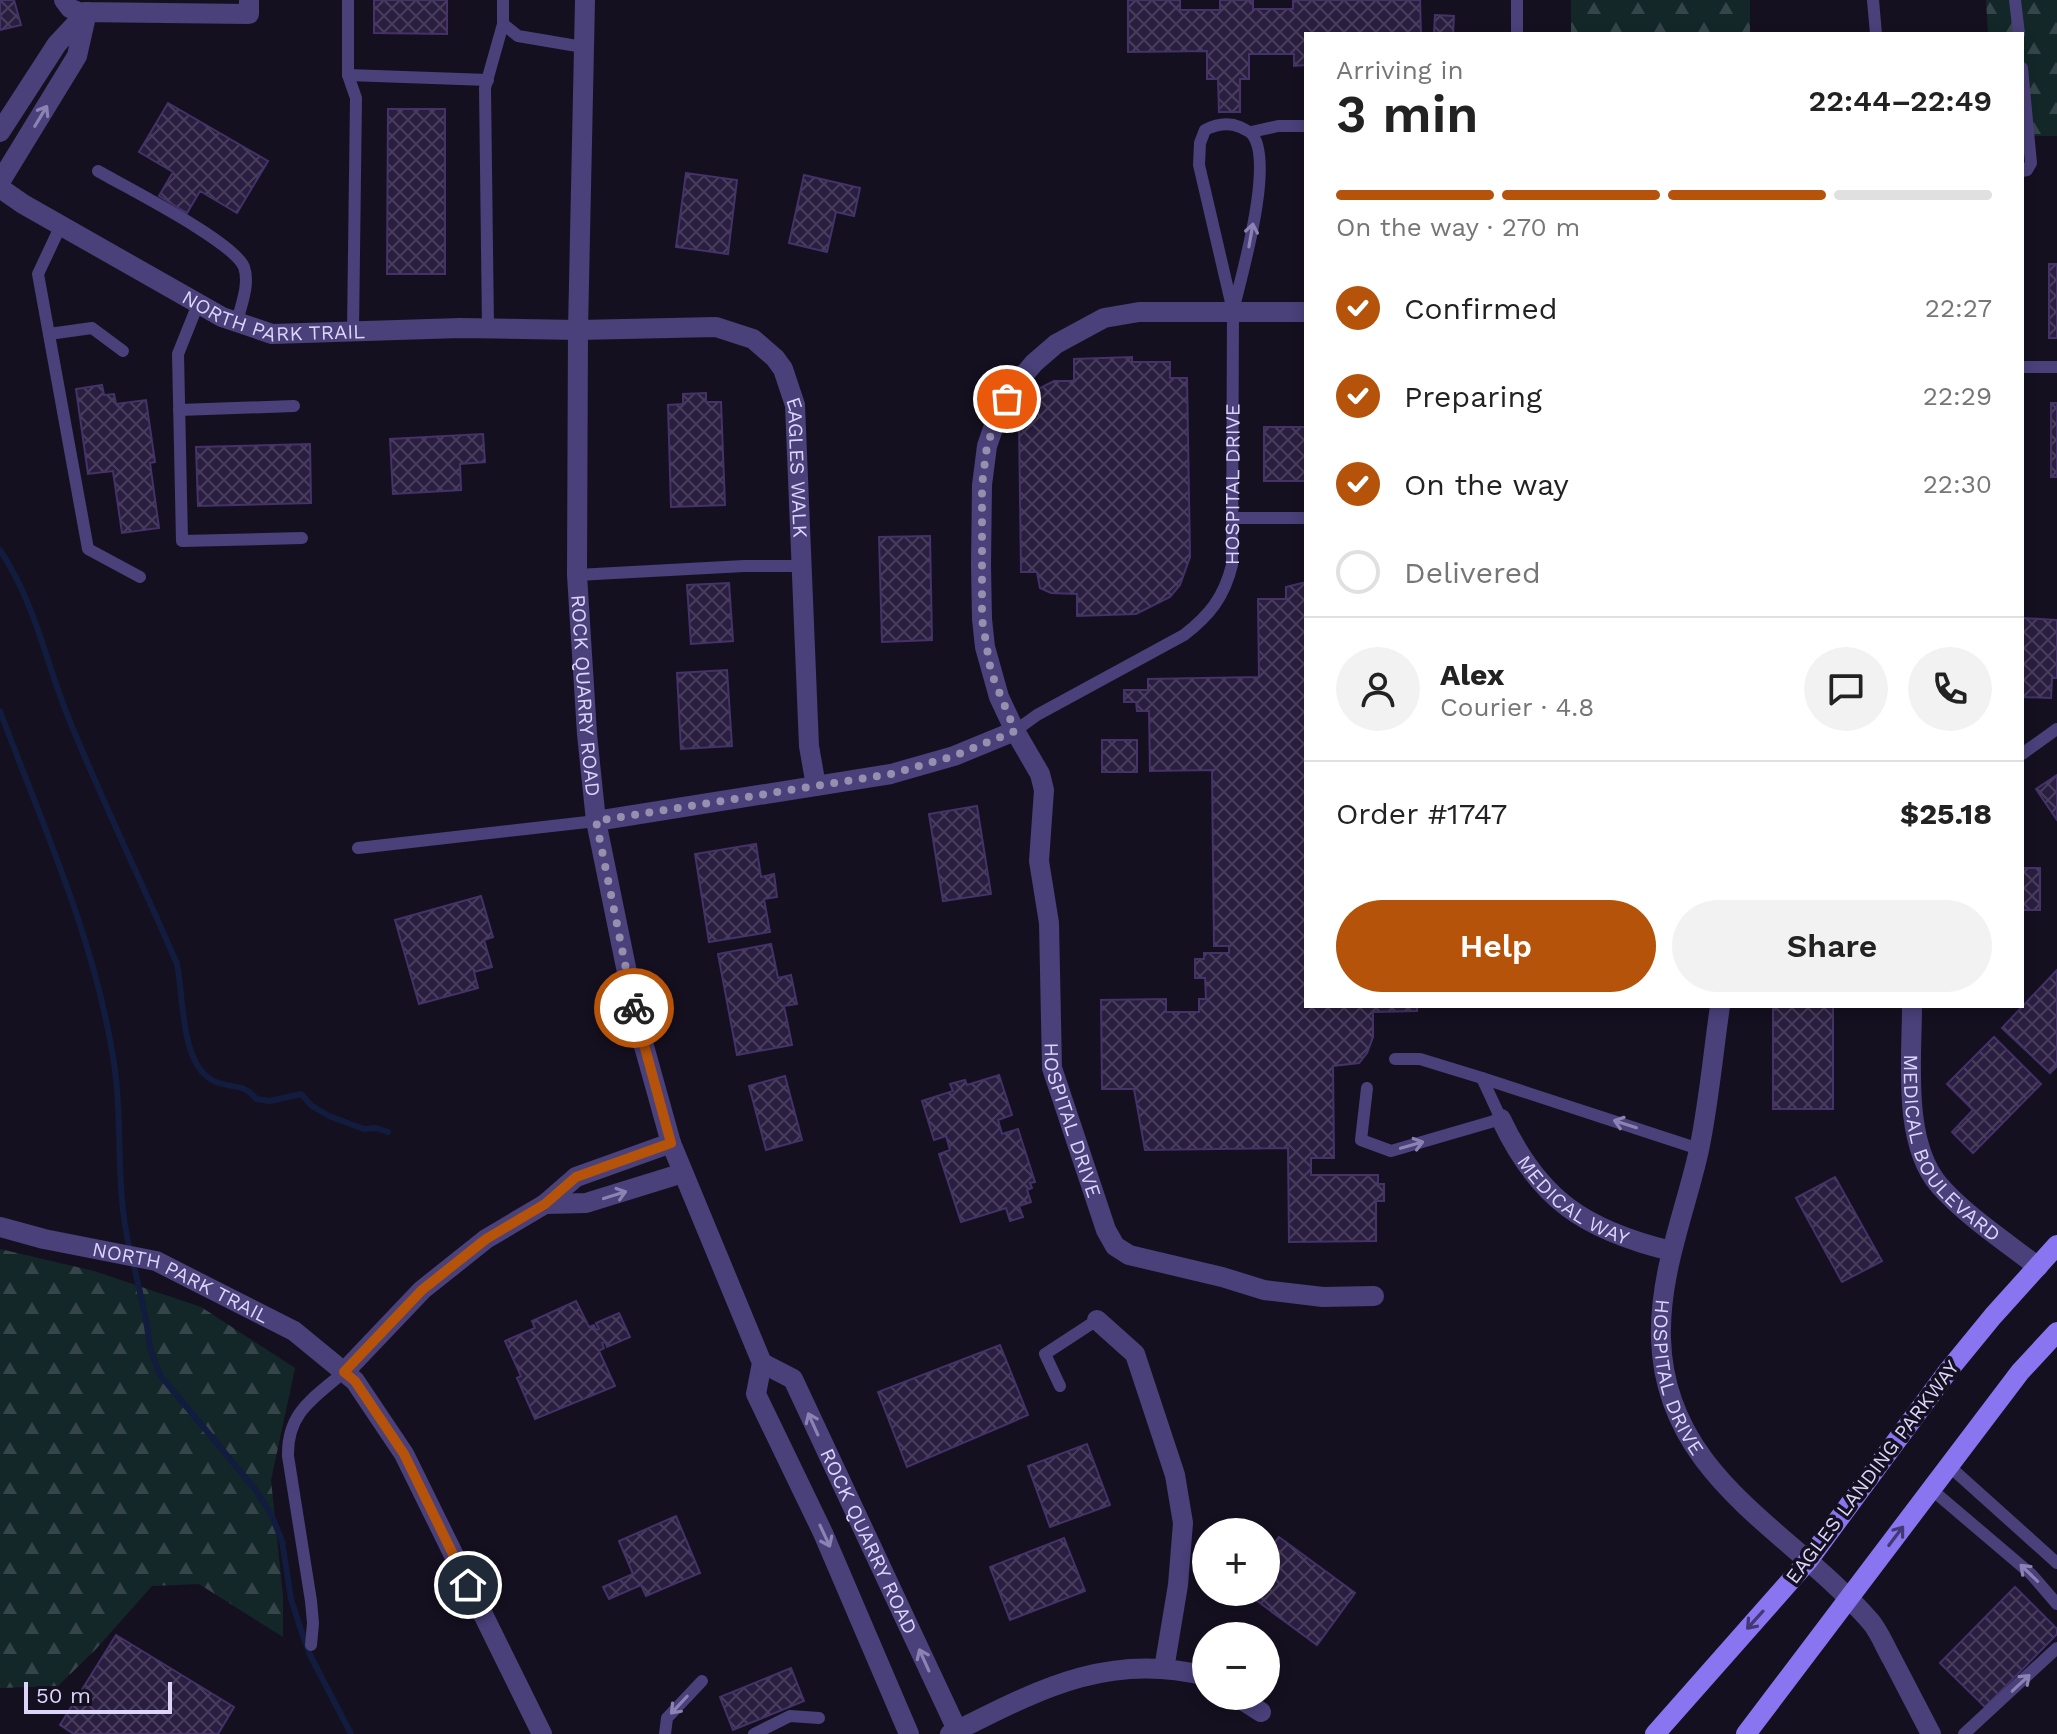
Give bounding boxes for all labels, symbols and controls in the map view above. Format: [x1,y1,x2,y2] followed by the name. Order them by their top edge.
[1336,55,1464,85] text: Arriving in
[1808,83,1992,118] text: 22:44–22:49
[1336,84,1479,145] text: 3 min
[33,105,49,128] one-way arrow
[1336,212,1580,242] text: On the way · 270 m
[1244,223,1259,248] one-way arrow
[178,285,365,347] street label: NORTH PARK TRAIL
[1336,286,1380,330] icon: check
[1404,291,1558,326] text: Confirmed
[1925,293,1992,323] text: 22:27
[973,365,1041,433] pin
[1336,374,1380,418] icon: check
[985,377,1029,421] icon: bag
[1404,379,1542,414] text: Preparing
[1923,381,1992,411] text: 22:29
[781,394,812,538] street label: EAGLES WALK
[1220,403,1245,565] street label: HOSPITAL DRIVE
[1336,462,1380,506] icon: check
[1404,467,1569,502] text: On the way
[1923,469,1992,499] text: 22:30
[1404,555,1541,590] text: Delivered
[566,594,605,798] street label: ROCK QUARRY ROAD
[1336,647,1420,731] button: person
[1804,647,1888,731] button: chat
[1908,647,1992,731] button: phone
[1440,657,1504,692] text: Alex
[1440,692,1594,722] text: Courier · 4.8
[1336,796,1507,831] text: Order #1747
[1900,796,1992,831] text: $25.18
[1336,900,1656,992] button: Help
[1672,900,1992,992] button: Share
[594,968,674,1048] courier
[612,986,656,1030] icon: bike
[1039,1042,1106,1201] street label: HOSPITAL DRIVE
[1899,1054,2005,1246] street label: MEDICAL BOULEVARD
[1612,1116,1637,1131] one-way arrow
[1399,1136,1425,1151] one-way arrow
[1512,1151,1633,1250] street label: MEDICAL WAY
[602,1187,628,1202] one-way arrow
[90,1237,273,1328] street label: NORTH PARK TRAIL
[1649,1298,1709,1460] street label: HOSPITAL DRIVE
[1780,1355,1964,1588] street label: EAGLES LANDING PARKWAY
[805,1413,820,1437] one-way arrow
[815,1444,923,1638] street label: ROCK QUARRY ROAD
[1192,1518,1280,1710] map controls
[1192,1518,1280,1606] button: +
[818,1524,833,1548] one-way arrow
[1887,1525,1904,1547] one-way arrow
[434,1551,502,1619] pin
[446,1563,490,1607] icon: home
[2020,1564,2039,1583] one-way arrow
[1746,1609,1764,1629] one-way arrow
[1192,1622,1280,1710] button: −
[916,1648,931,1672] one-way arrow
[2010,1674,2030,1692] one-way arrow
[24,1678,172,1714] scale bar
[36,1683,91,1708] text: 50 m
[669,1695,688,1715] one-way arrow

